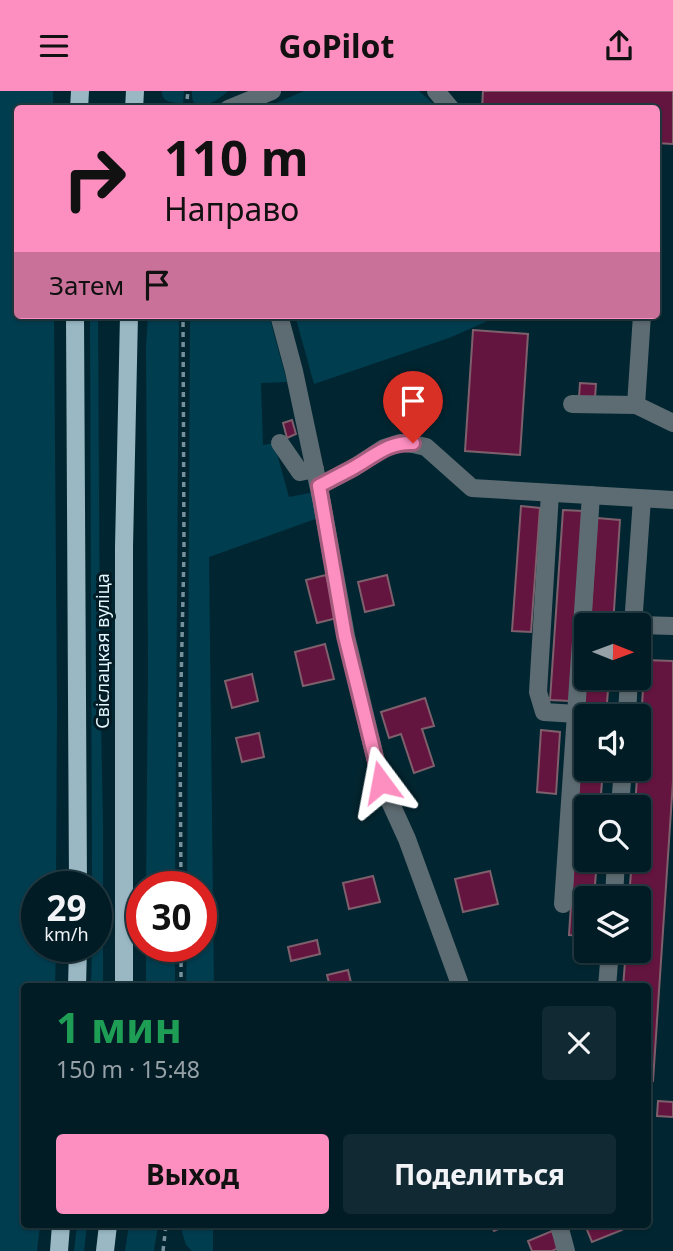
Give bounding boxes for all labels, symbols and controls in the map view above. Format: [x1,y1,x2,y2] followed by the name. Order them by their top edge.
[278,24,395,67] text: GoPilot
[35,27,73,65] icon: menu
[600,27,638,65] icon: share
[164,124,309,190] text: 110 m
[49,133,140,224] icon: right
[164,187,299,230] text: Направо
[138,266,176,304] icon: arrive
[49,267,124,303] text: Затем
[383,371,443,443] pin
[394,382,432,420] icon: arrive
[90,573,114,729] street label: Свіслацкая вуліца
[574,613,651,689] north arrow
[574,613,651,963] map controls
[574,704,651,781] button: sound
[344,745,418,819] position arrow
[574,795,651,872] button: search
[126,871,217,962] speed limit sign: 30
[46,884,87,931] text: 29
[574,886,651,963] button: layers
[44,922,89,946] text: km/h
[56,998,182,1055] text: 1 мин
[542,1006,616,1080] button: close
[56,1053,200,1085] text: 150 m · 15:48
[56,1134,329,1214] button: Выход
[343,1134,616,1214] button: Поделиться

